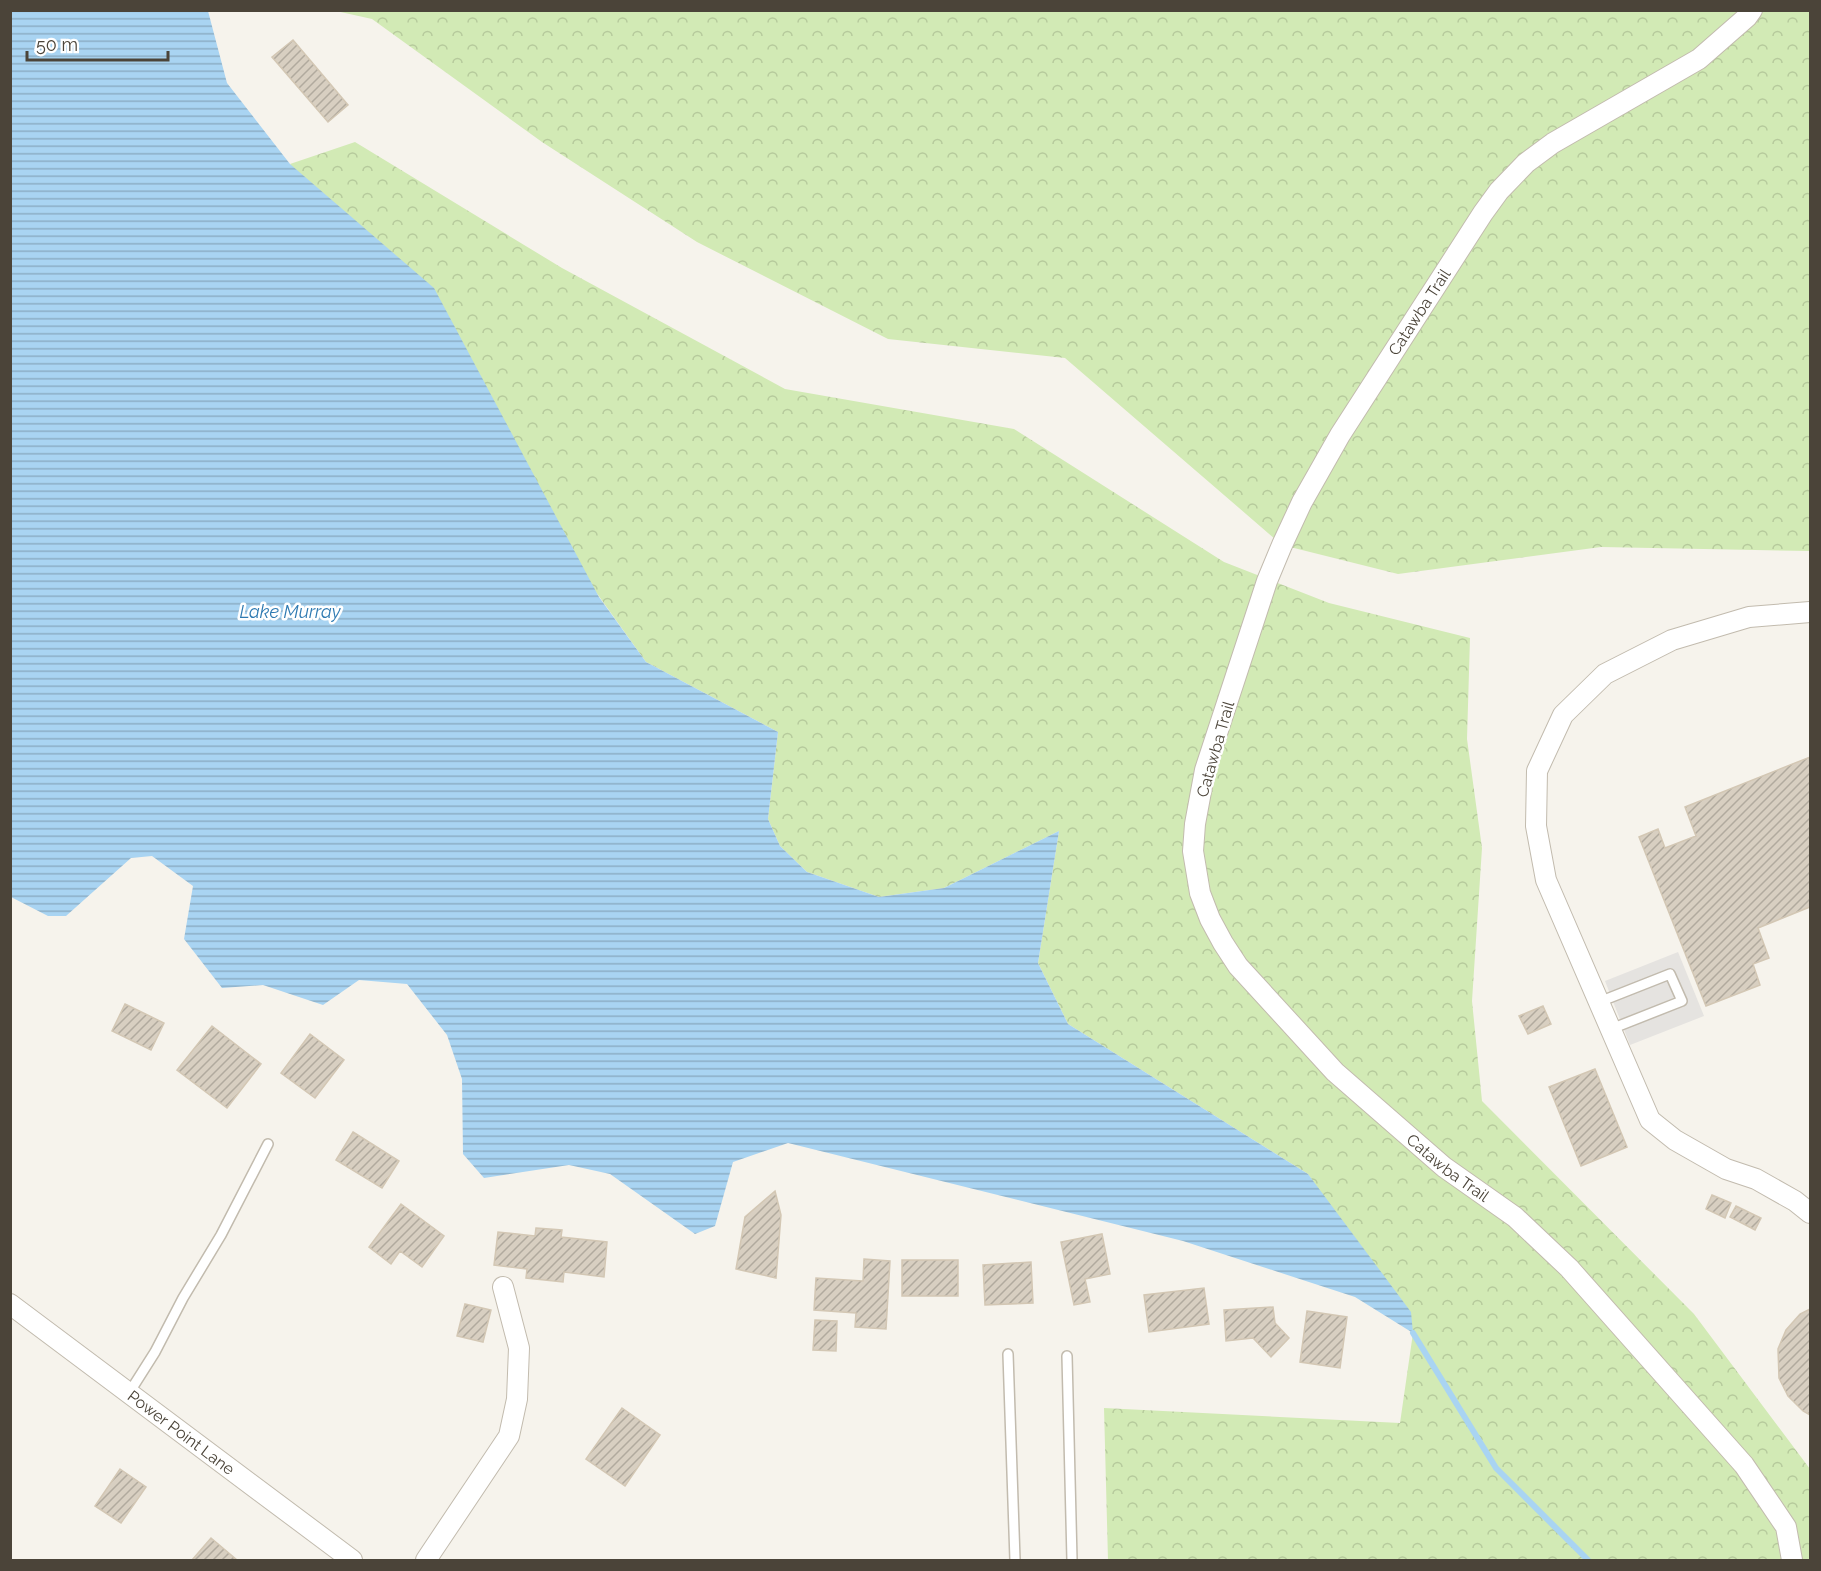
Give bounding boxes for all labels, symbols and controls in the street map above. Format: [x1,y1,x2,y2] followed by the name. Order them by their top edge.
[27,24,168,62] scale bar
[36,34,78,55] text: 50 m
[1384,265,1455,359] street label: Catawba Trail
[239,601,342,622] water label: Lake Murray
[1193,698,1238,799] street label: Catawba Trail
[1403,1130,1493,1206] street label: Catawba Trail
[124,1386,238,1479] street label: Power Point Lane

